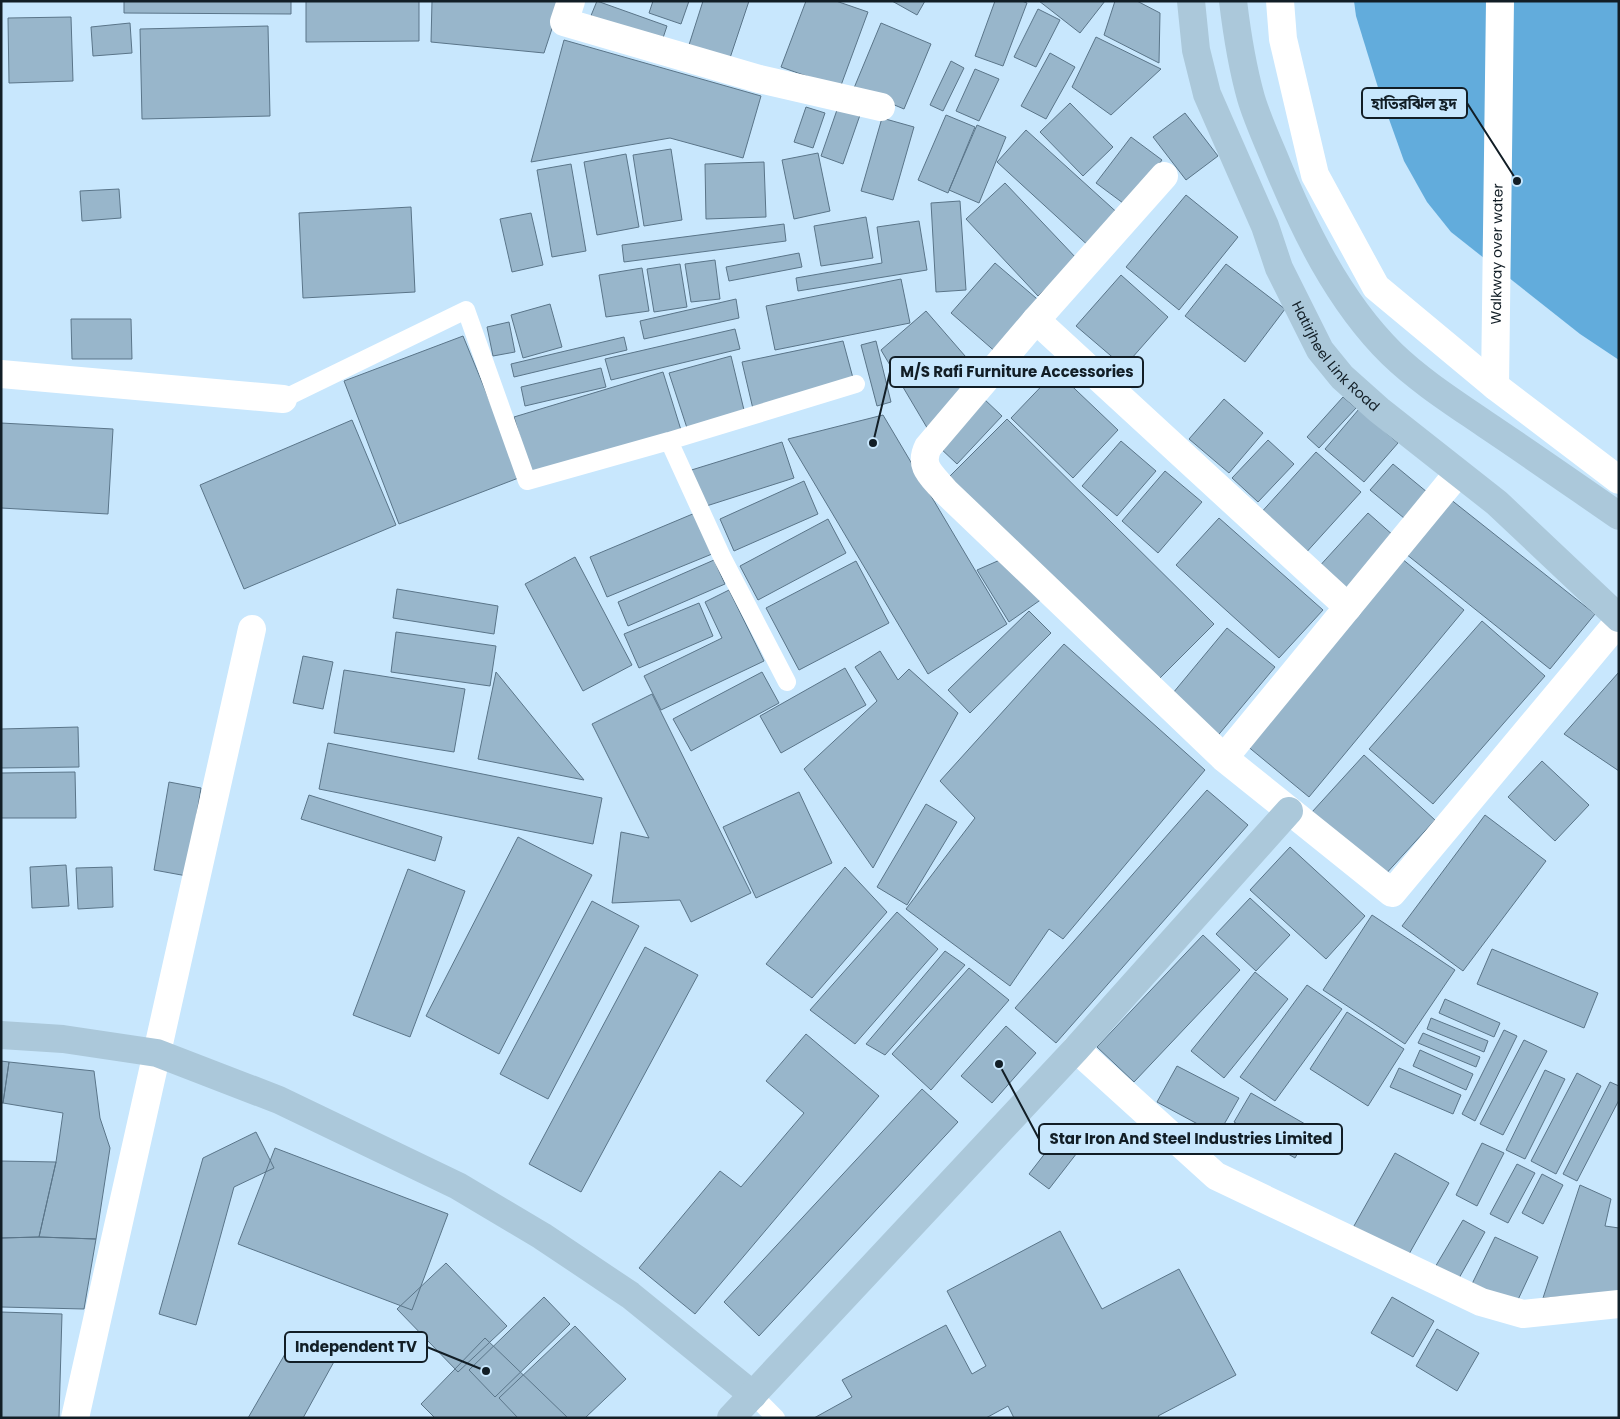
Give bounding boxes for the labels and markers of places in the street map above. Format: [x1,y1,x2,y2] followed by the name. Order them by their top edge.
[1362,88,1467,118] callout: হাতিরঝিল হ্রদ
[890,357,1143,387] callout: M/S Rafi Furniture Accessories
[1039,1124,1342,1154] callout: Star Iron And Steel Industries Limited
[285,1332,427,1362] callout: Independent TV

